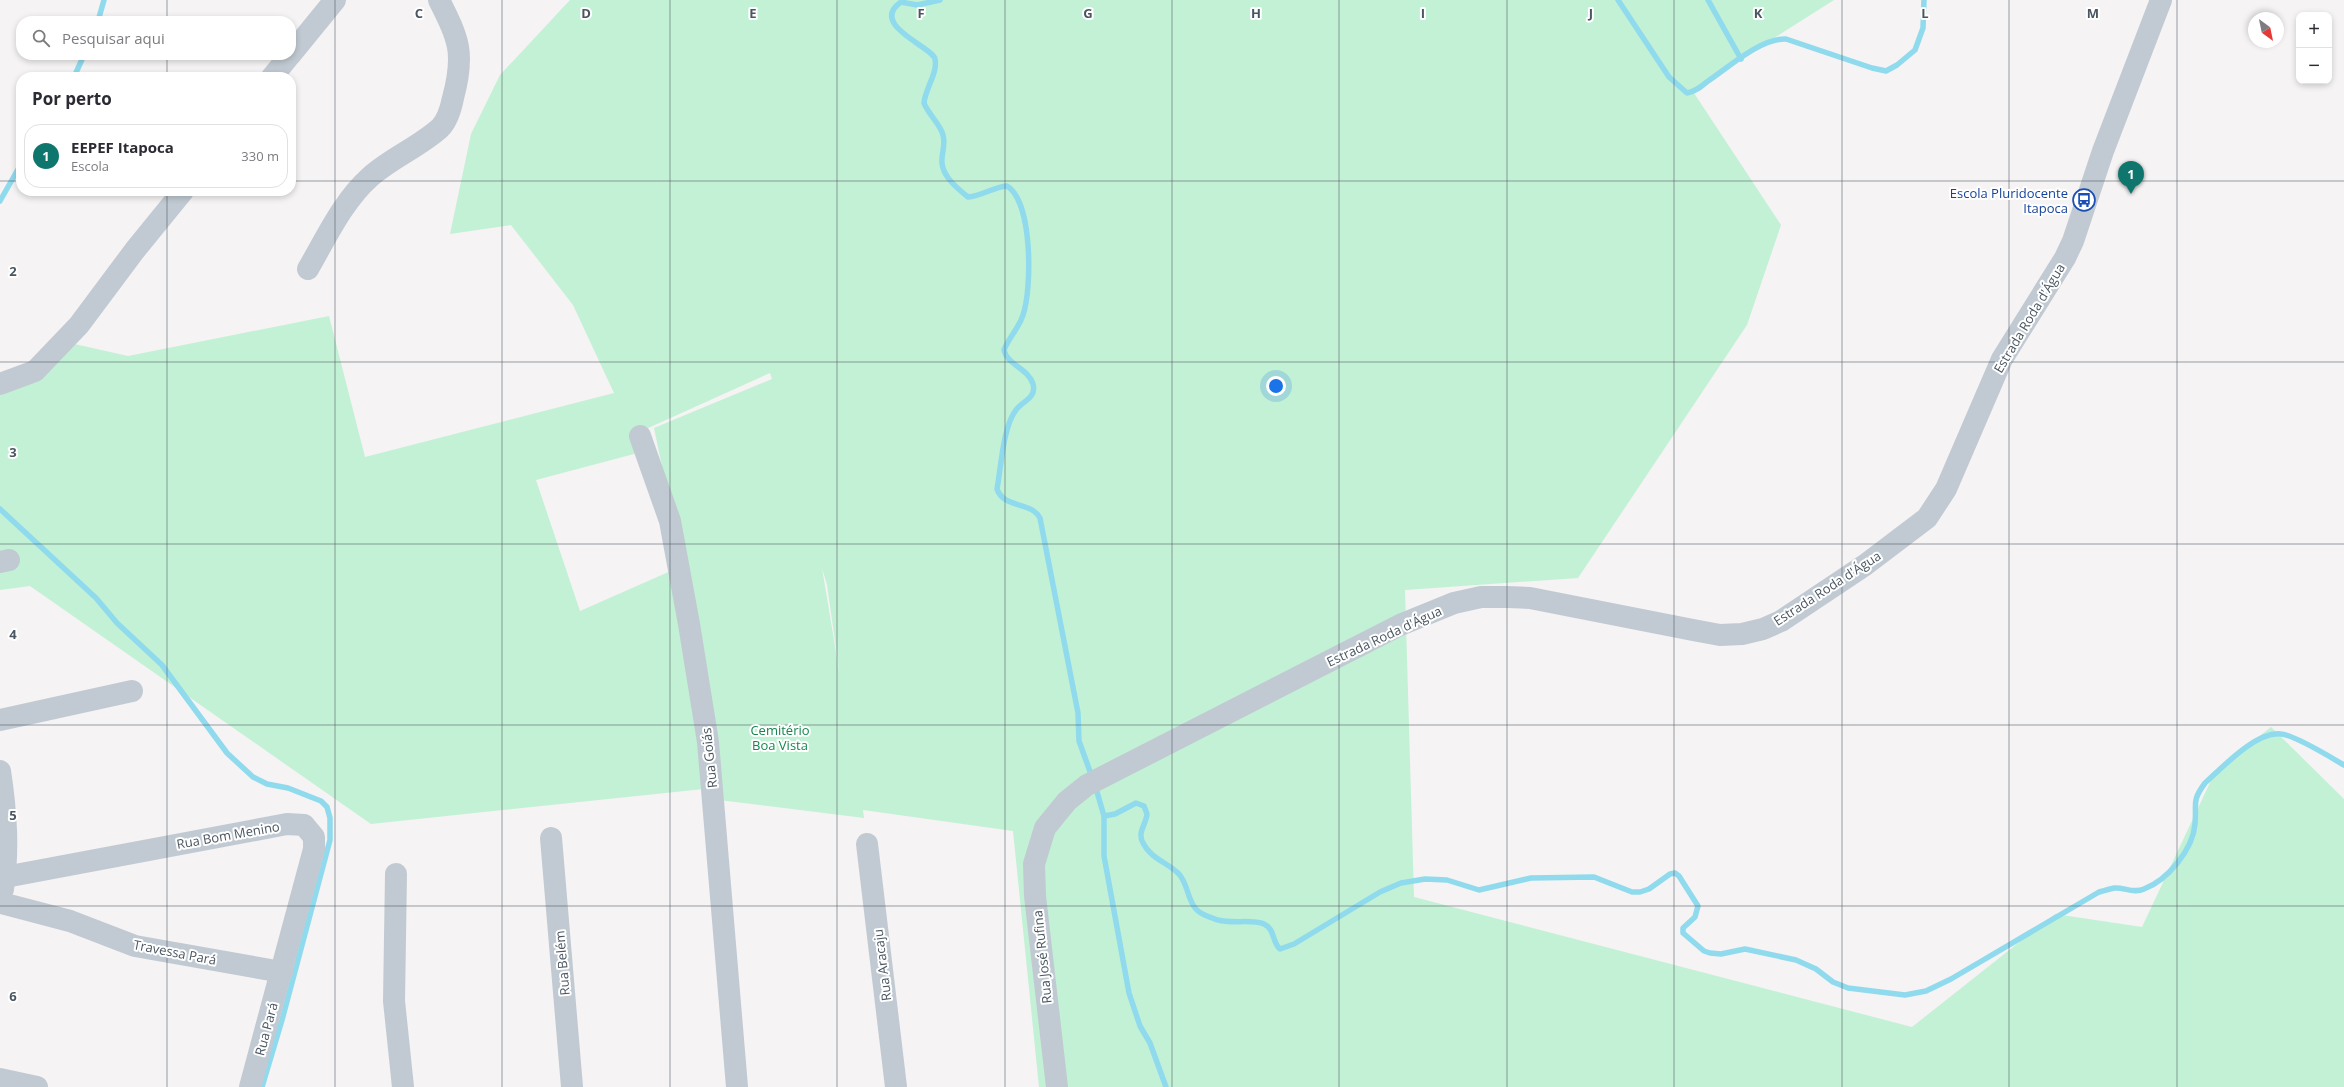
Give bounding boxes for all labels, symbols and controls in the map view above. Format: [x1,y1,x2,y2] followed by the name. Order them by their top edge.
[415,4,423,22] text: C
[581,4,591,22] text: D
[749,4,757,22] text: E
[917,4,925,22] text: F
[1083,4,1093,22] text: G
[1251,4,1261,22] text: H
[1421,4,1425,22] text: I
[1588,4,1593,22] text: J
[1754,4,1763,22] text: K
[1921,4,1929,22] text: L
[2087,4,2099,22] text: M
[2248,12,2284,48] north arrow
[2296,12,2332,84] map controls
[2296,12,2332,48] button: +
[16,16,296,60] search box
[30,27,52,49] icon: search
[62,28,165,48] text: Pesquisar aqui
[2296,48,2332,84] button: −
[32,87,112,110] text: Por perto
[71,137,174,157] text: EEPEF Itapoca
[42,147,50,165] text: 1
[241,147,279,165] text: 330 m
[71,157,109,175] text: Escola
[2118,161,2144,194] pin: 1
[1950,184,2068,217] place label: Escola Pluridocente Itapoca
[2071,187,2097,213] bus stop icon: Escola Pluridocente Itapoca
[1989,260,2069,376] street label: Estrada Roda d'Água
[9,262,17,280] text: 2
[1266,376,1286,396] your location
[9,443,17,461] text: 3
[1770,546,1884,630] street label: Estrada Roda d'Água
[1324,601,1444,671] street label: Estrada Roda d'Água
[9,625,17,643] text: 4
[750,721,810,754] park label: Cemitério Boa Vista
[697,727,721,789] street label: Rua Goiás
[9,806,17,824] text: 5
[175,817,281,853] street label: Rua Bom Menino
[1028,909,1056,1005] street label: Rua José Rufina
[869,928,895,1002] street label: Rua Aracaju
[550,930,574,996] street label: Rua Belém
[132,935,218,969] street label: Travessa Pará
[9,987,17,1005] text: 6
[250,1001,282,1057] street label: Rua Pará

